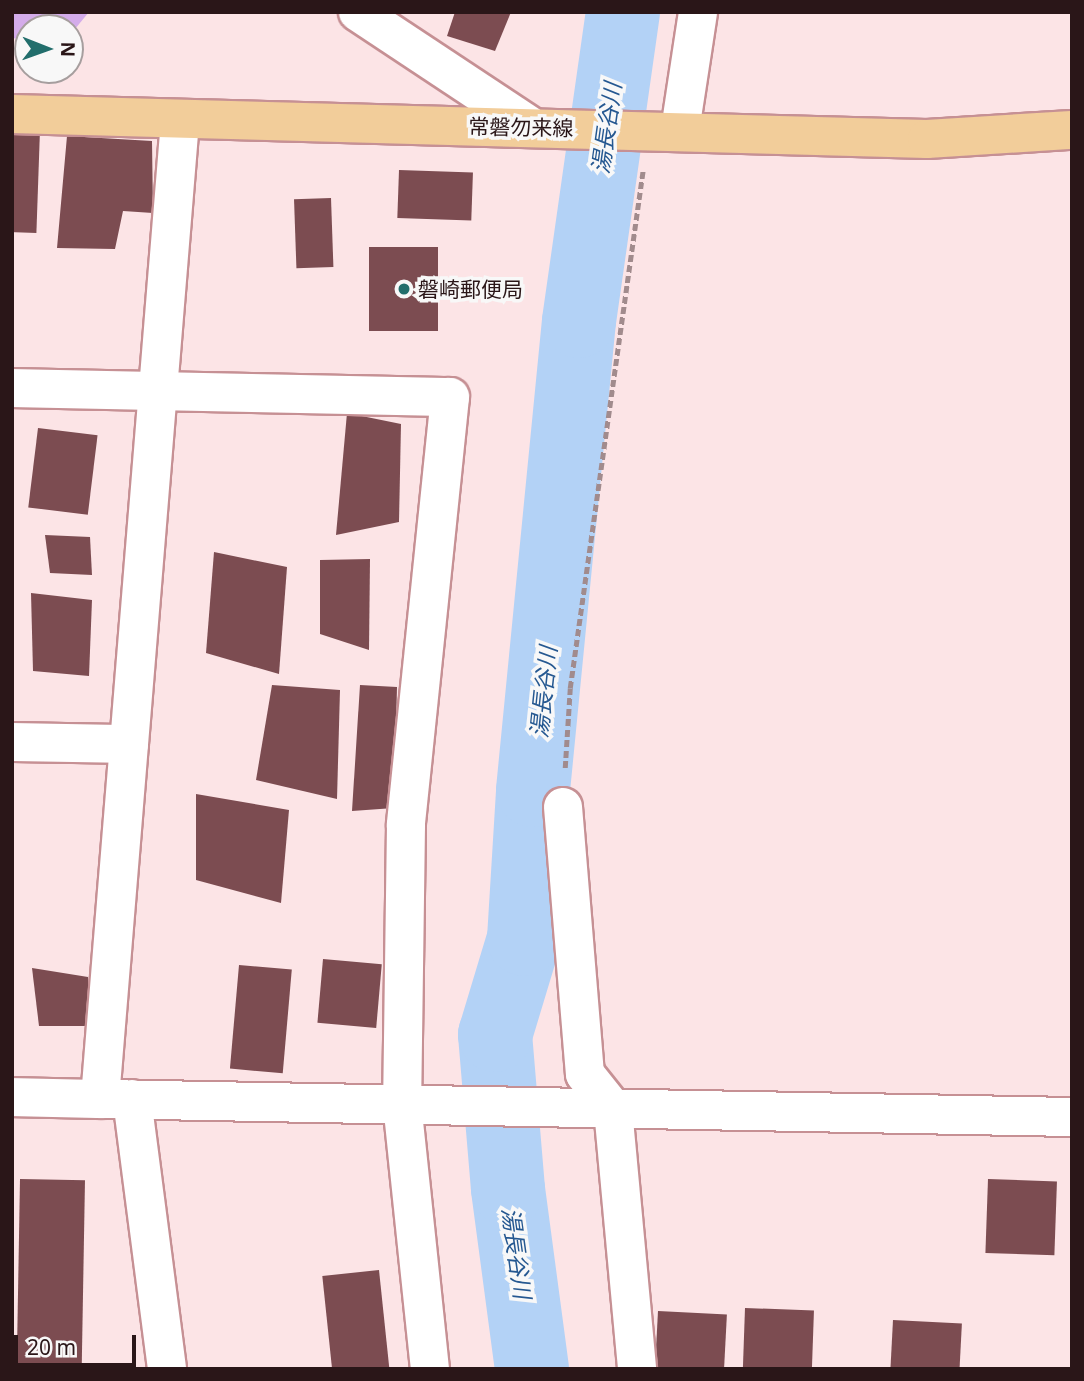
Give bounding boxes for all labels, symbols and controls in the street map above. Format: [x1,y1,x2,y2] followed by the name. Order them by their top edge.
[14,14,84,84] north arrow
[55,41,81,57] text: N
[586,81,626,175] water label: 湯長谷川
[468,113,574,141] street label: 常磐勿来線
[418,276,523,302] place label: 磐崎郵便局
[396,281,412,297] marker: 磐崎郵便局
[524,645,562,739] water label: 湯長谷川
[497,1206,537,1300] water label: 湯長谷川
[18,1322,140,1366] scale bar
[27,1333,76,1361] text: 20 m

